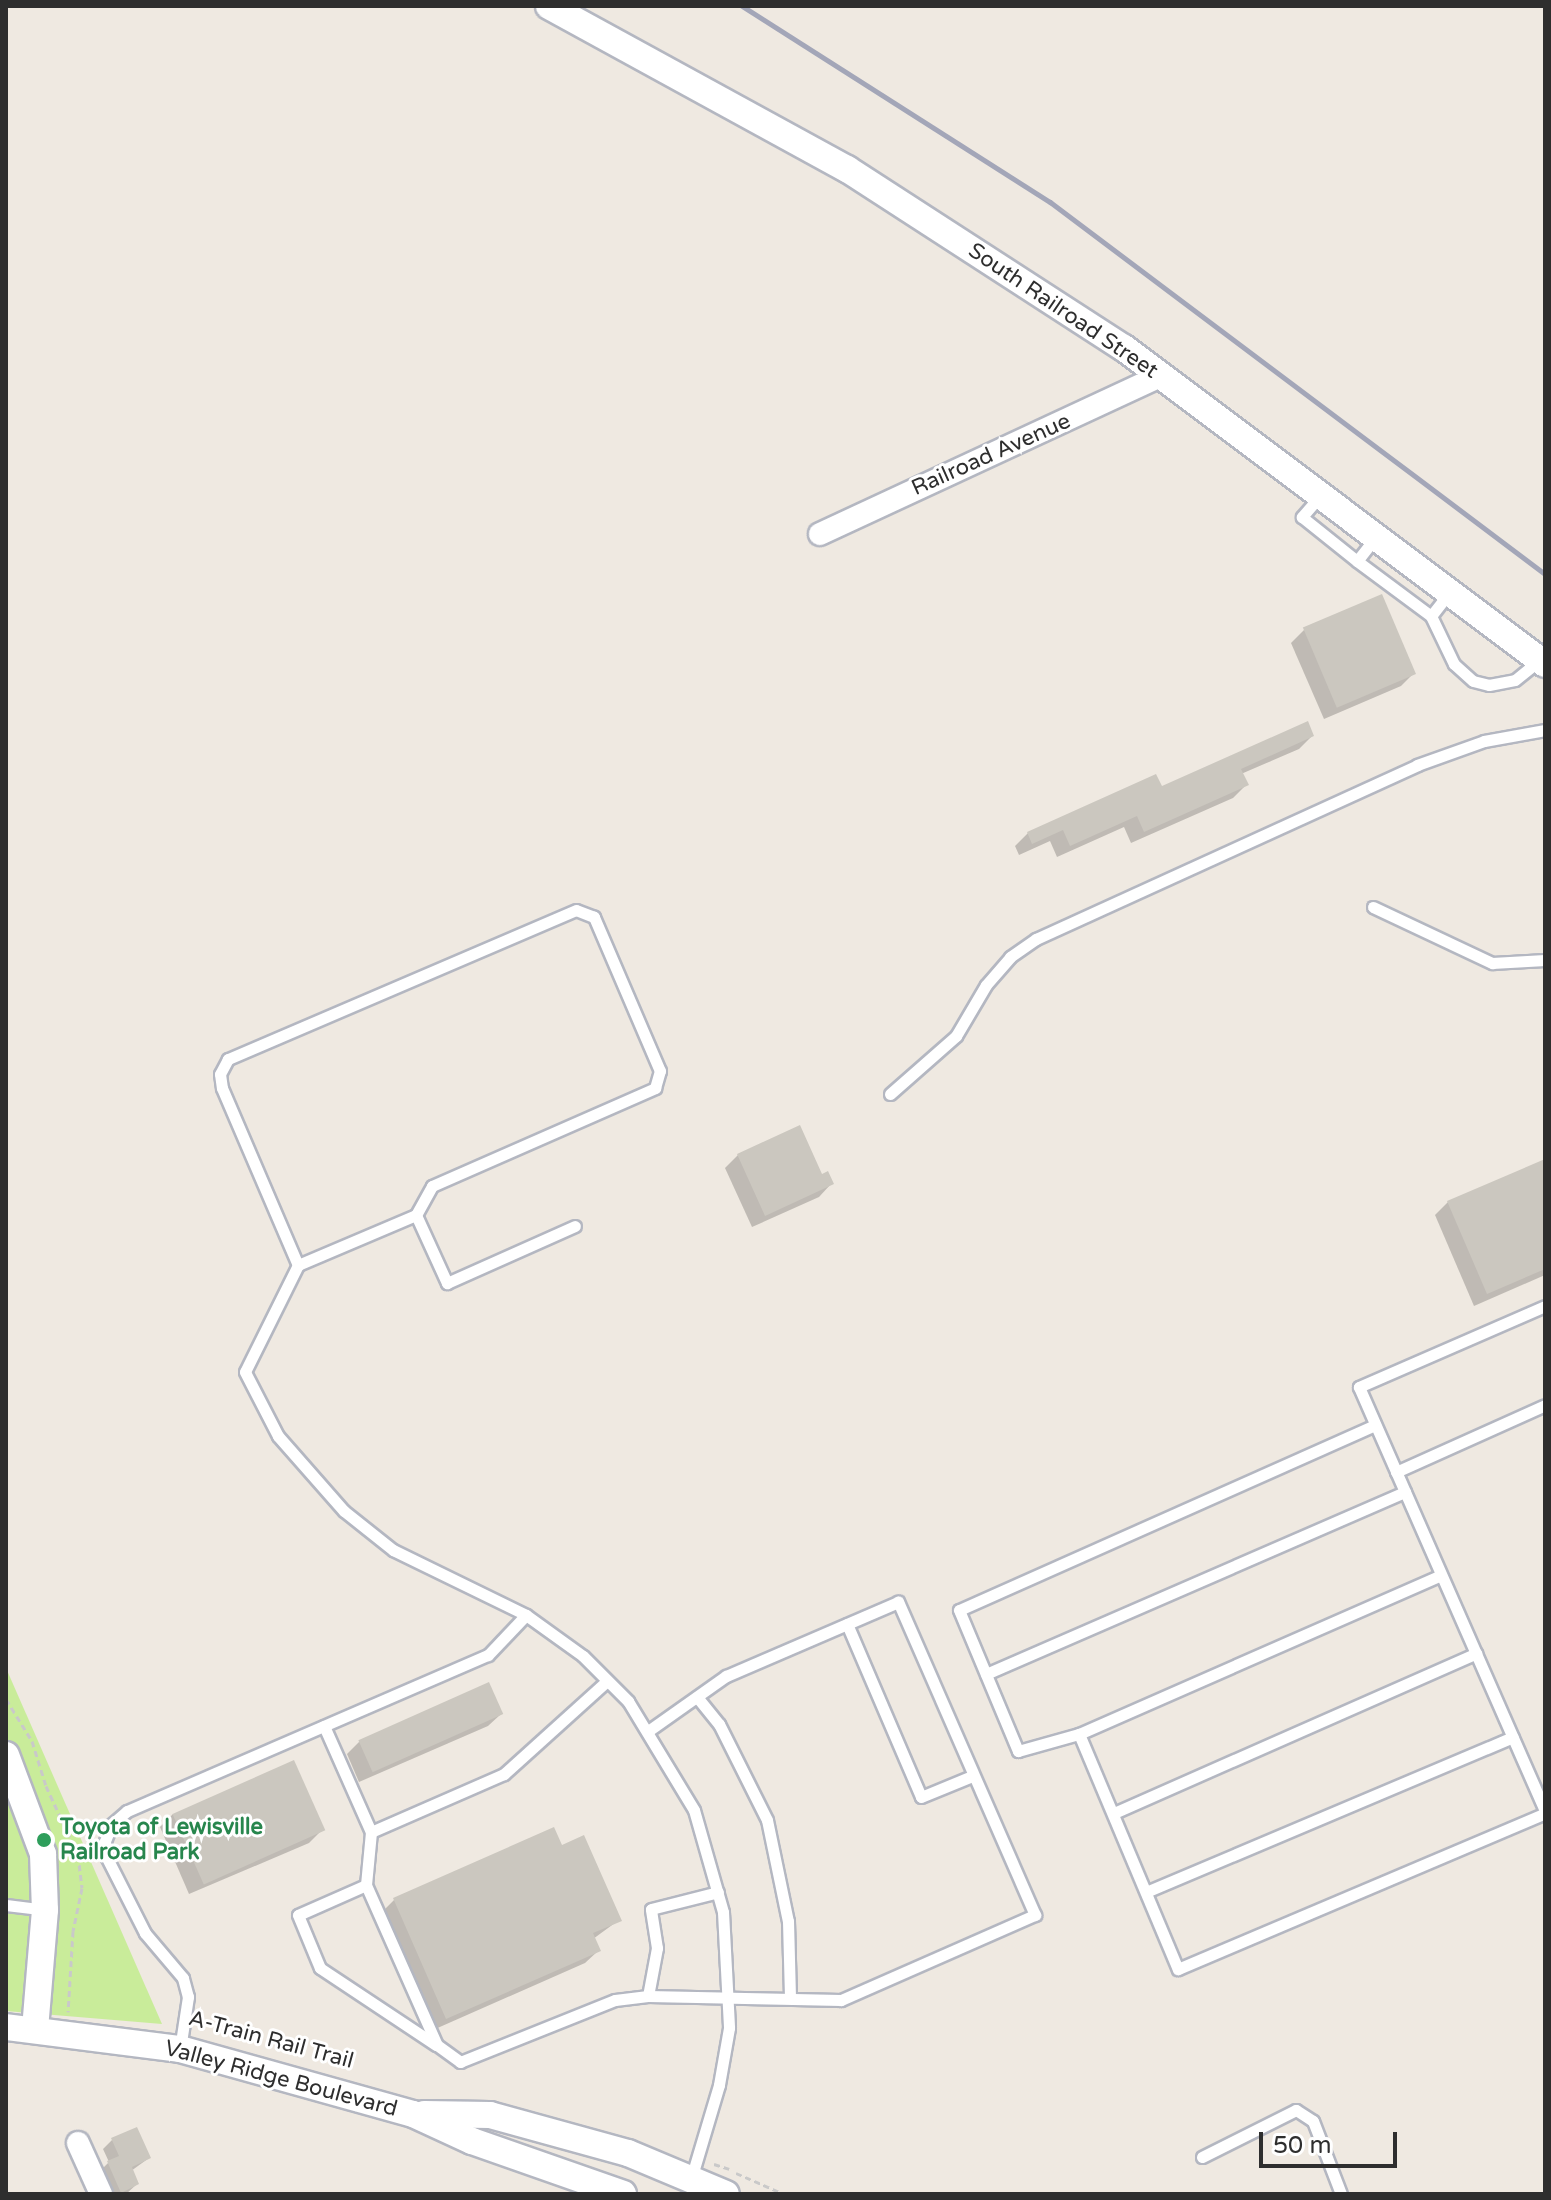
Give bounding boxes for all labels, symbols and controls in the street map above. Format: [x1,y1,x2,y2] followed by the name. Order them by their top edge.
[963,238,1163,384] street label: South Railroad Street
[907,408,1075,502] street label: Railroad Avenue
[60,1814,263,1866] place label: Toyota of Lewisville Railroad Park
[35,1831,53,1849] marker: Toyota of Lewisville Railroad Park
[186,2005,356,2075] street label: A-Train Rail Trail
[162,2035,400,2123] street label: Valley Ridge Boulevard
[1263,2116,1401,2166] scale bar
[1273,2131,1331,2160] text: 50 m

